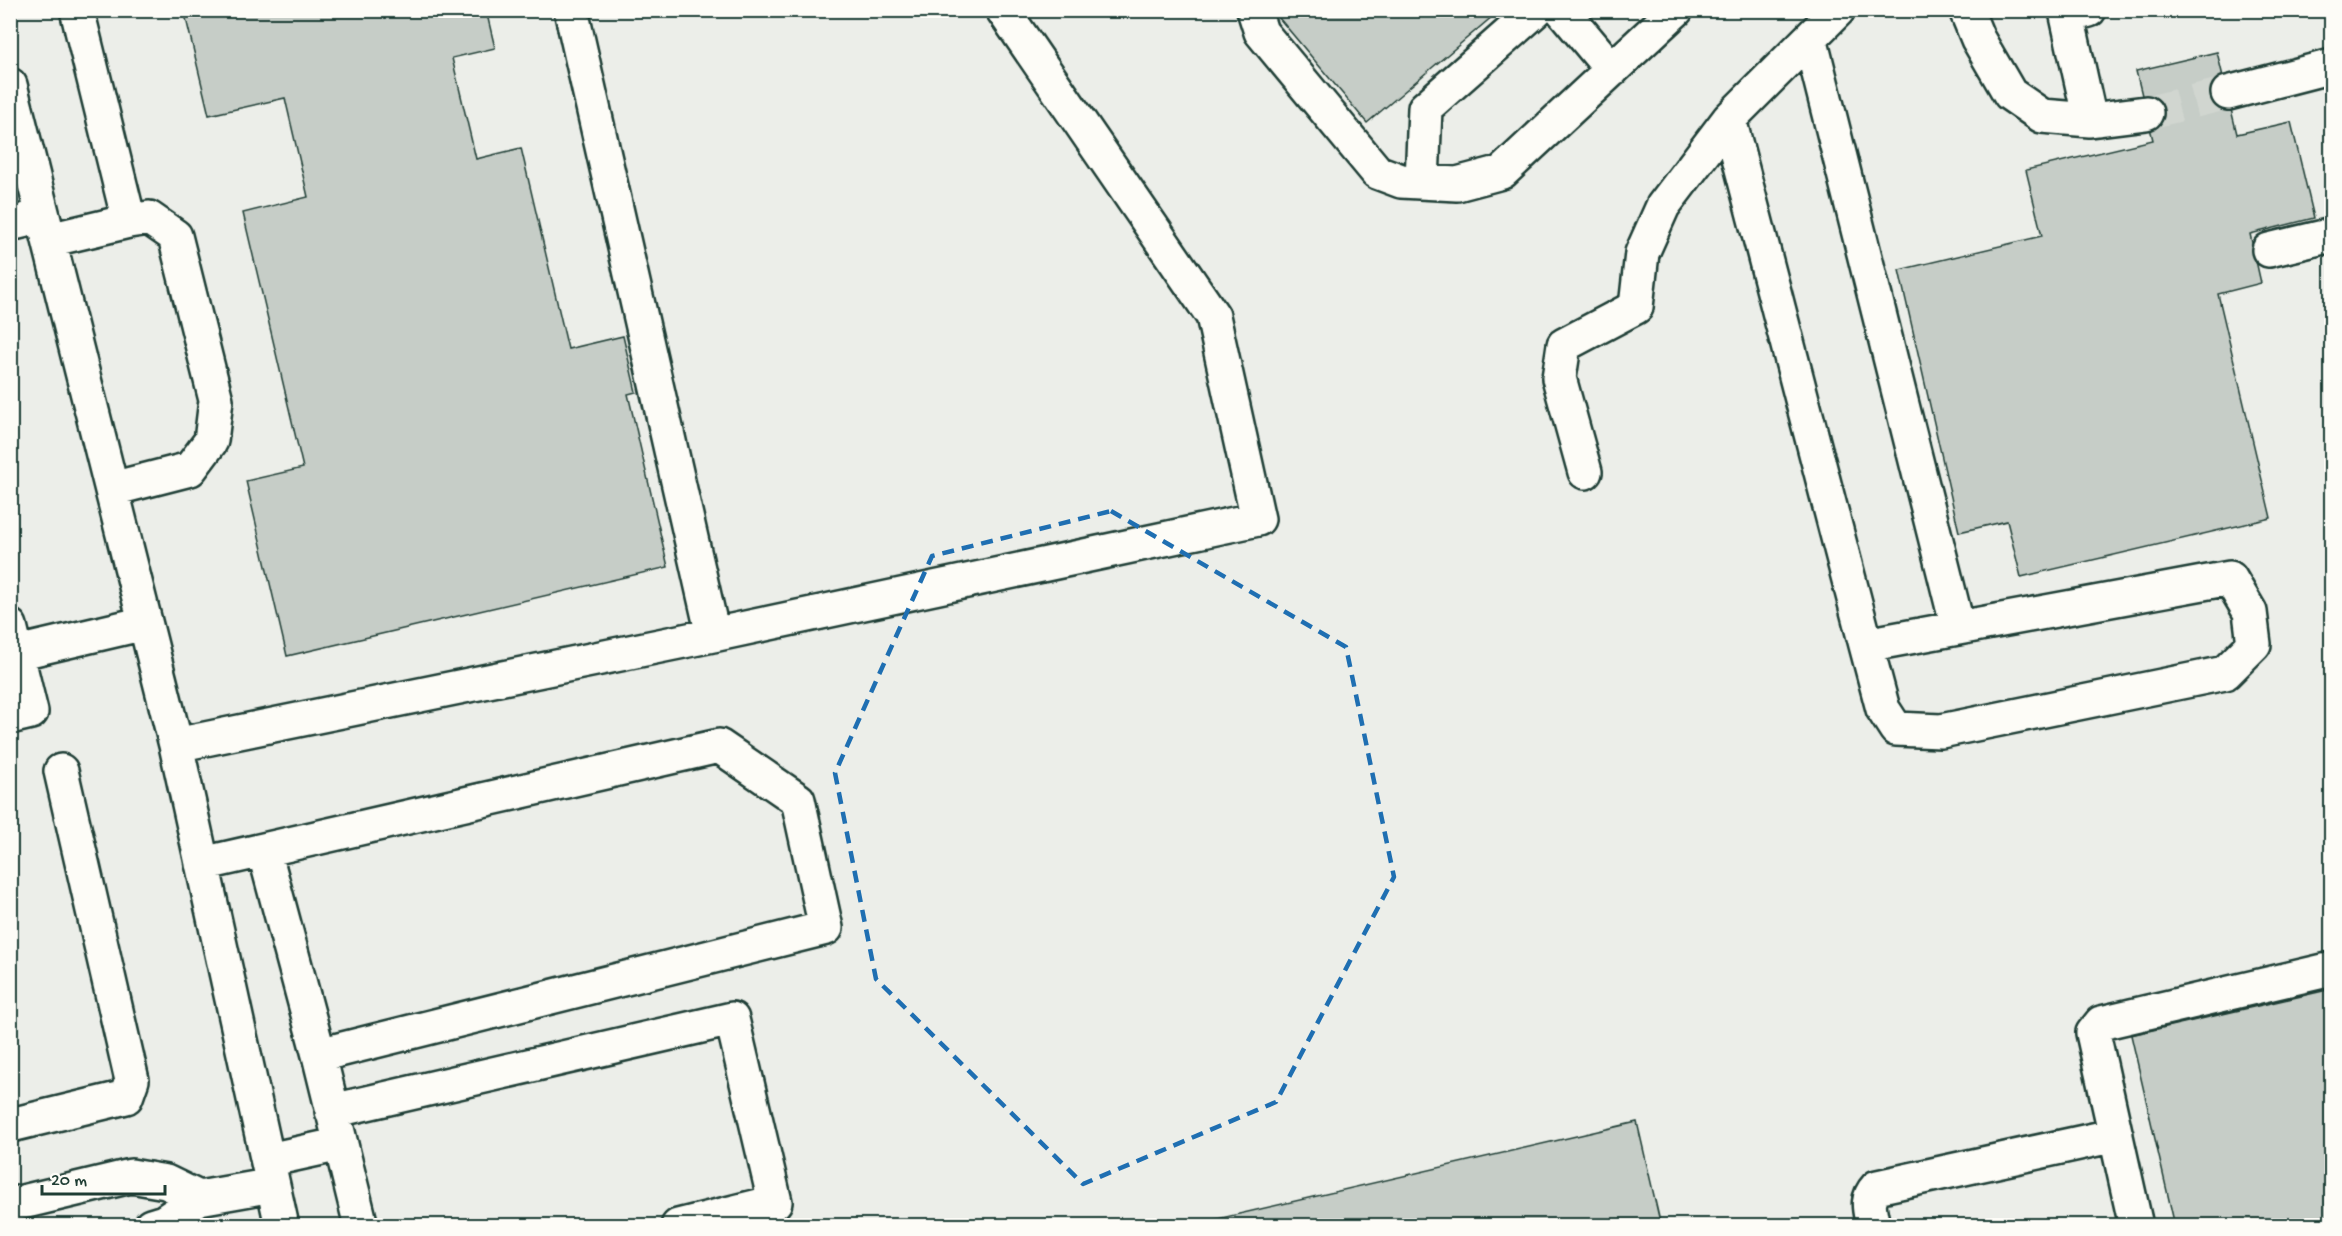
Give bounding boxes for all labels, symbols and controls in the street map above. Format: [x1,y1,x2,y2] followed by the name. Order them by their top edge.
[42,1158,165,1196] scale bar
[51,1171,87,1192] text: 20 m

